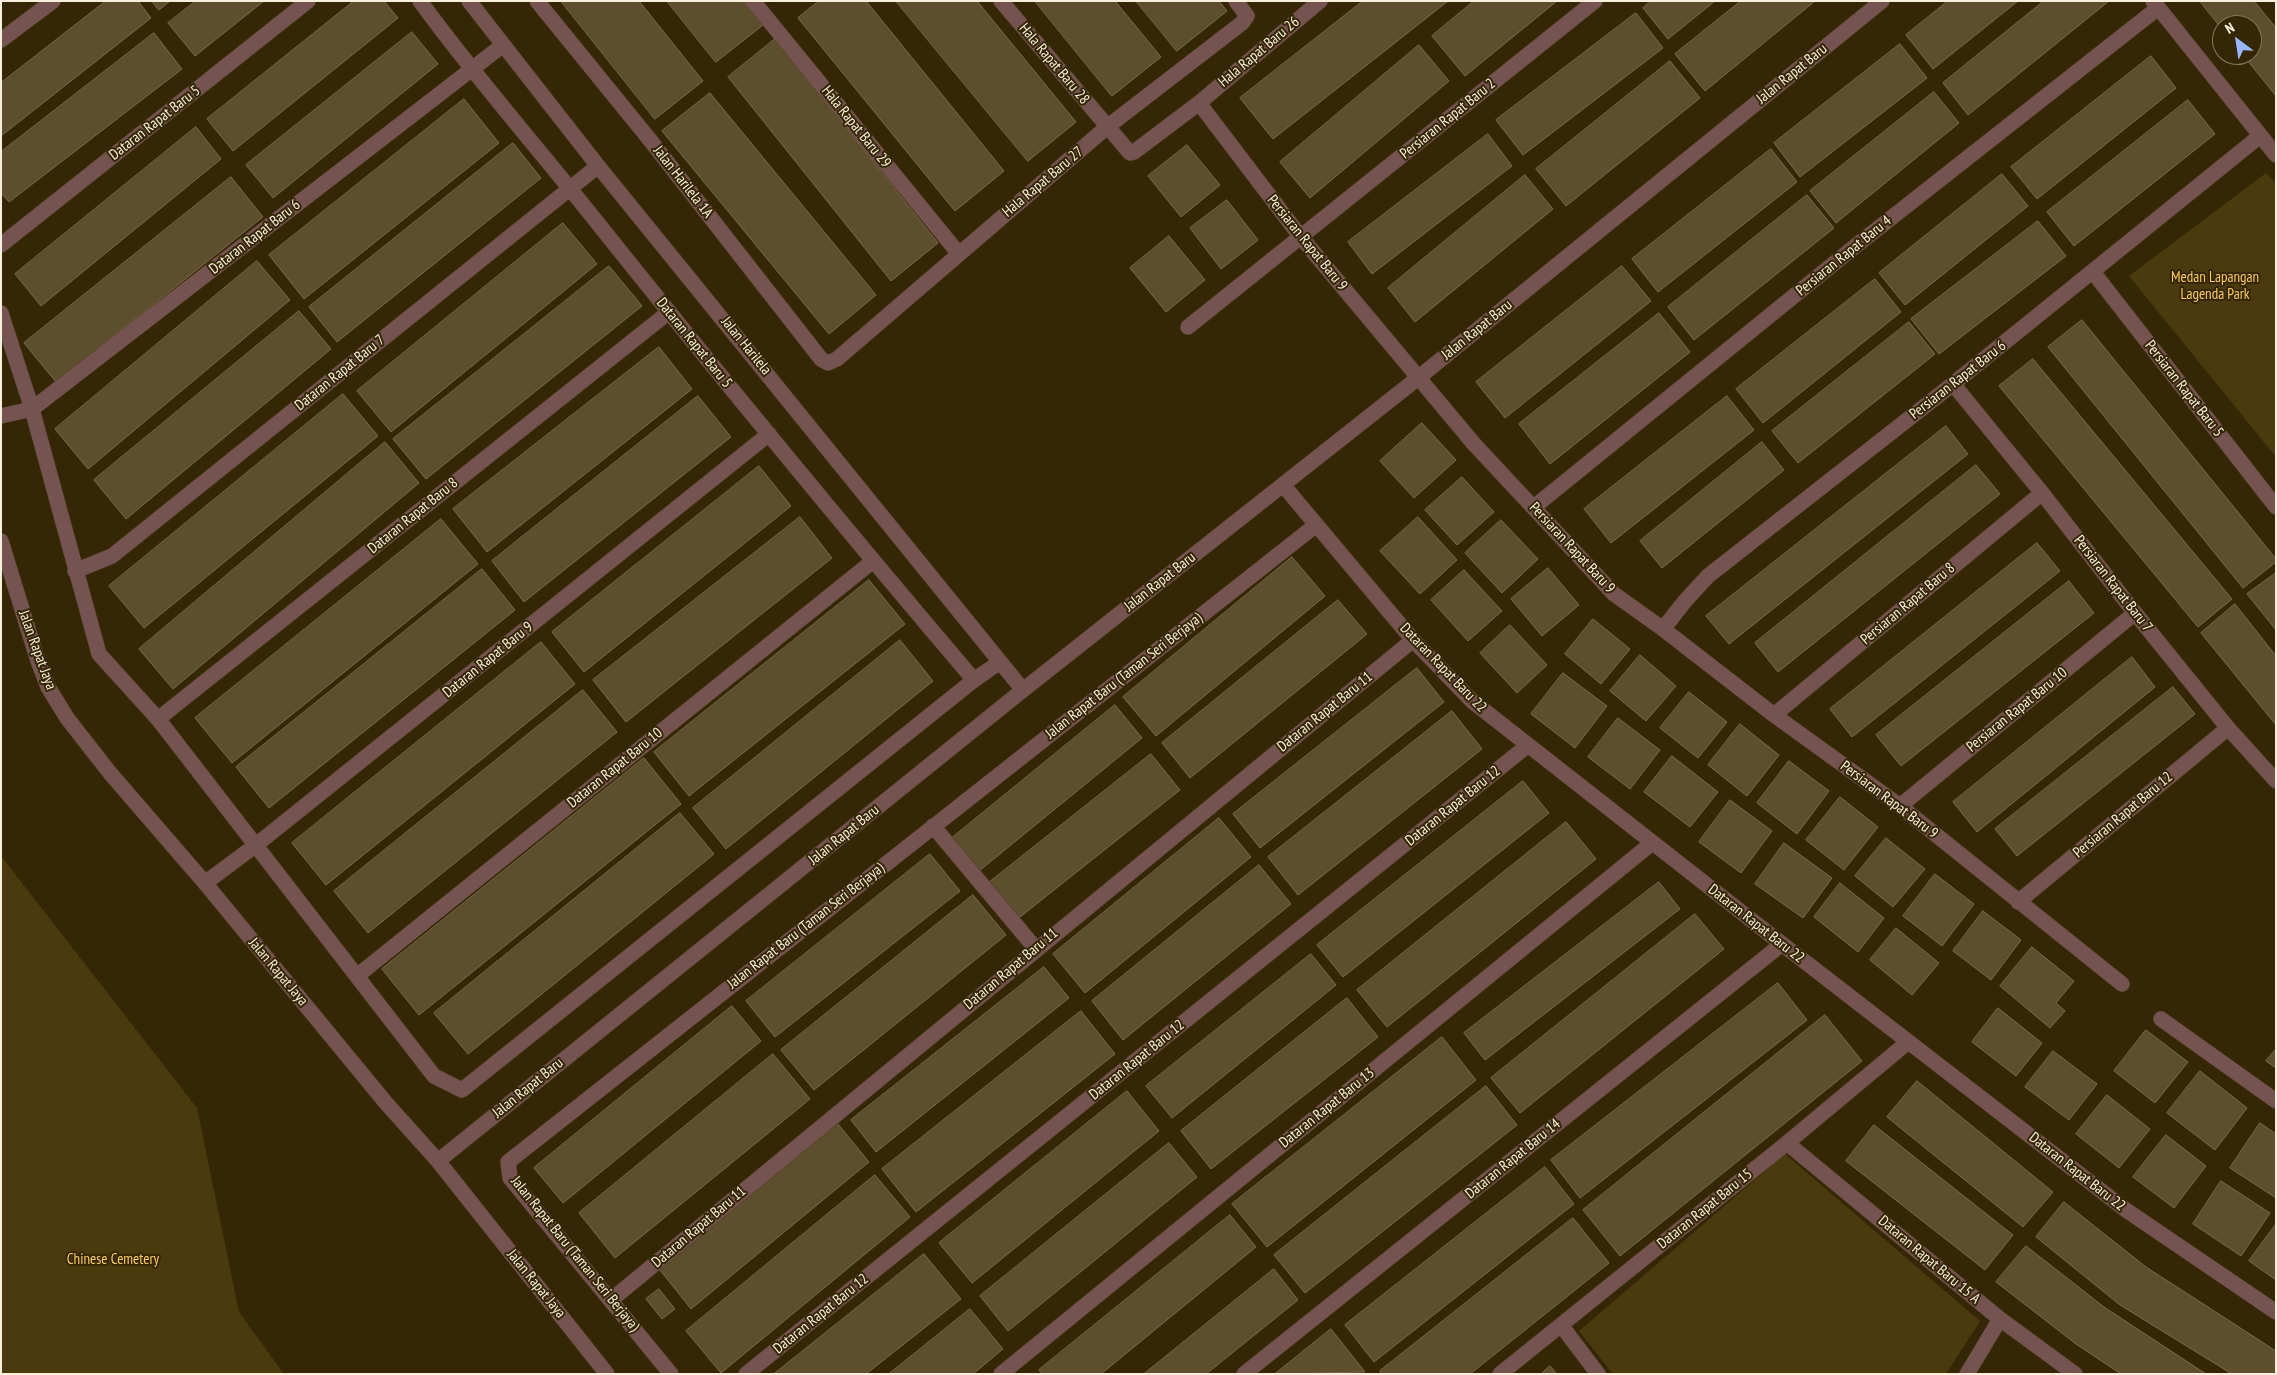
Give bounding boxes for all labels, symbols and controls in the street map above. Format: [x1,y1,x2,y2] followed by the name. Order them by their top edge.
[1215,13,1303,91] street label: Hala Rapat Baru 26
[2212,15,2262,65] north arrow
[2222,18,2238,38] text: N
[1015,20,1093,108] street label: Hala Rapat Baru 28
[1753,40,1831,108] street label: Jalan Rapat Baru
[1397,75,1499,163] street label: Persiaran Rapat Baru 2
[106,82,204,164] street label: Dataran Rapat Baru 5
[818,82,894,172] street label: Hala Rapat Baru 29
[649,142,717,222] street label: Jalan Harilela 1A
[999,143,1087,221] street label: Hala Rapat Baru 27
[1263,192,1351,294] street label: Persiaran Rapat Baru 9
[206,196,304,278] street label: Dataran Rapat Baru 6
[1793,212,1895,300] street label: Persiaran Rapat Baru 4
[2171,269,2259,304] park label: Medan Lapangan Lagenda Park
[652,294,736,392] street label: Dataran Rapat Baru 5
[1438,296,1516,364] street label: Jalan Rapat Baru
[717,313,775,379] street label: Jalan Harilela
[291,331,389,415] street label: Dataran Rapat Baru 7
[1906,337,2010,423] street label: Persiaran Rapat Baru 6
[2141,337,2227,441] street label: Persiaran Rapat Baru 5
[364,474,462,558] street label: Dataran Rapat Baru 8
[1525,499,1619,597] street label: Persiaran Rapat Baru 9
[2070,532,2156,636] street label: Persiaran Rapat Baru 7
[1121,549,1199,615] street label: Jalan Rapat Baru
[1857,559,1959,649] street label: Persiaran Rapat Baru 8
[14,608,60,692] street label: Jalan Rapat Jaya
[1042,609,1206,743] street label: Jalan Rapat Baru (Taman Seri Berjaya)
[439,618,537,702] street label: Dataran Rapat Baru 9
[1396,620,1490,716] street label: Dataran Rapat Baru 22
[1963,664,2071,756] street label: Persiaran Rapat Baru 10
[1274,668,1376,756] street label: Dataran Rapat Baru 11
[564,724,666,812] street label: Dataran Rapat Baru 10
[1837,757,1941,843] street label: Persiaran Rapat Baru 9
[1402,762,1504,850] street label: Dataran Rapat Baru 12
[2070,768,2176,862] street label: Persiaran Rapat Baru 12
[805,801,883,869] street label: Jalan Rapat Baru
[724,859,888,993] street label: Jalan Rapat Baru (Taman Seri Berjaya)
[1704,881,1808,967] street label: Dataran Rapat Baru 22
[960,924,1062,1014] street label: Dataran Rapat Baru 11
[244,934,312,1010] street label: Jalan Rapat Jaya
[1086,1016,1188,1104] street label: Dataran Rapat Baru 12
[489,1054,567,1122] street label: Jalan Rapat Baru
[1276,1064,1378,1152] street label: Dataran Rapat Baru 13
[1462,1115,1564,1203] street label: Dataran Rapat Baru 14
[2025,1129,2129,1215] street label: Dataran Rapat Baru 22
[1654,1165,1756,1253] street label: Dataran Rapat Baru 15
[507,1173,643,1335] street label: Jalan Rapat Baru (Taman Seri Berjaya)
[648,1182,750,1272] street label: Dataran Rapat Baru 11
[1874,1212,1984,1308] street label: Dataran Rapat Baru 15 A
[503,1246,569,1322] street label: Jalan Rapat Jaya
[67,1251,159,1269] park label: Chinese Cemetery
[770,1270,872,1358] street label: Dataran Rapat Baru 12

